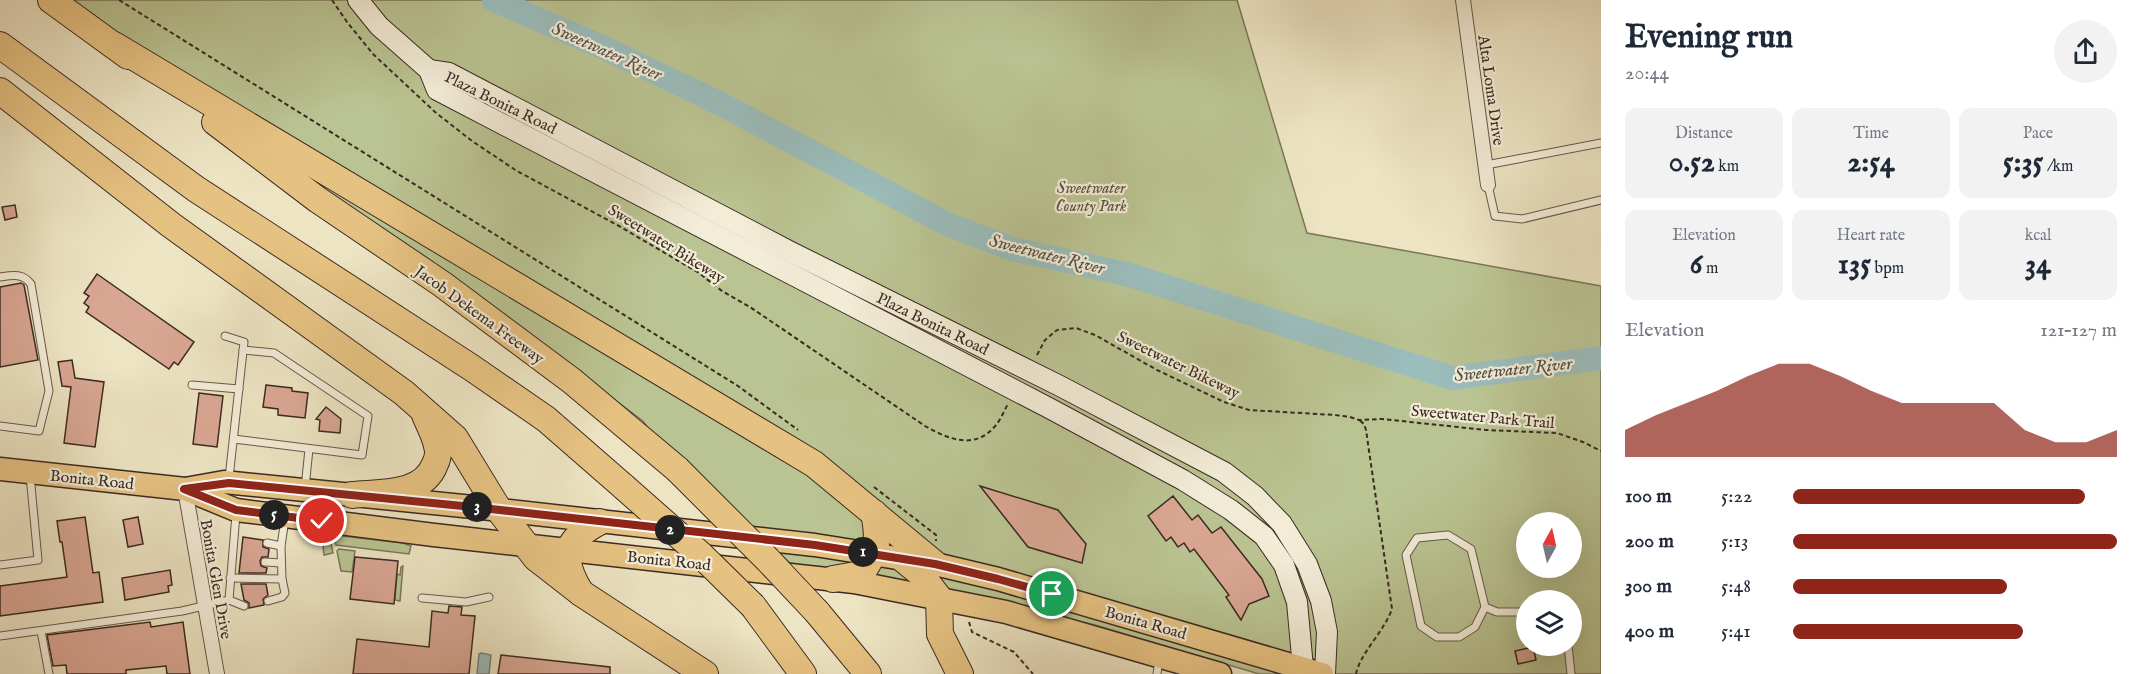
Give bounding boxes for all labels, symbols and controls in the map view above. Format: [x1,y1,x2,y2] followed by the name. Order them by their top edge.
[1625,17,1793,59] text: Evening run
[548,18,666,87] water label: Sweetwater River
[2054,20,2117,83] button: share
[1472,33,1508,147] street label: Alta Loma Drive
[1625,61,1669,86] text: 20:44
[441,68,560,140] street label: Plaza Bonita Road
[1675,124,1733,144] text: Distance
[1853,124,1889,144] text: Time
[2023,124,2053,144] text: Pace
[1669,144,1715,182] text: 0.52
[1847,144,1895,182] text: 2:54
[2003,144,2043,182] text: 5:35
[1715,157,1739,177] text: km
[2043,157,2073,177] text: /km
[1056,179,1127,217] park label: Sweetwater County Park
[604,201,728,289] street label: Sweetwater Bikeway
[1672,226,1736,246] text: Elevation
[1837,226,1905,246] text: Heart rate
[2025,226,2051,246] text: kcal
[986,230,1108,281] water label: Sweetwater River
[1690,246,1702,284] text: 6
[1838,246,1871,284] text: 135
[2025,246,2051,284] text: 34
[1702,259,1718,279] text: m
[1871,259,1904,279] text: bpm
[409,261,547,369] street label: Jacob Dekema Freeway
[873,289,992,361] street label: Plaza Bonita Road
[1625,318,1704,343] text: Elevation
[2040,318,2117,343] text: 121–127 m
[1113,327,1243,404] street label: Sweetwater Bikeway
[1453,353,1574,388] water label: Sweetwater River
[1410,402,1556,434] street label: Sweetwater Park Trail
[49,467,135,495] street label: Bonita Road
[1625,484,1672,509] text: 100 m
[1721,484,1752,509] text: 5:22
[462,492,492,522] pin: 3
[296,495,347,546] pin
[474,497,480,517] text: 3
[259,500,289,530] pin: 5
[305,504,338,537] icon: check
[271,505,277,525] text: 5
[1516,512,1582,578] north arrow
[1516,512,1582,656] map controls
[655,515,685,545] pin: 2
[195,518,235,641] street label: Bonita Glen Drive
[666,520,674,540] text: 2
[1625,529,1674,554] text: 200 m
[1721,529,1748,554] text: 5:13
[848,537,878,567] pin: 1
[860,542,866,562] text: 1
[626,548,712,576] street label: Bonita Road
[1026,568,1077,619] pin
[1625,574,1672,599] text: 300 m
[1721,574,1751,599] text: 5:48
[1035,577,1068,610] icon: arrive
[1516,590,1582,656] button: layers
[1102,603,1189,645] street label: Bonita Road
[1625,619,1674,644] text: 400 m
[1721,619,1751,644] text: 5:41

